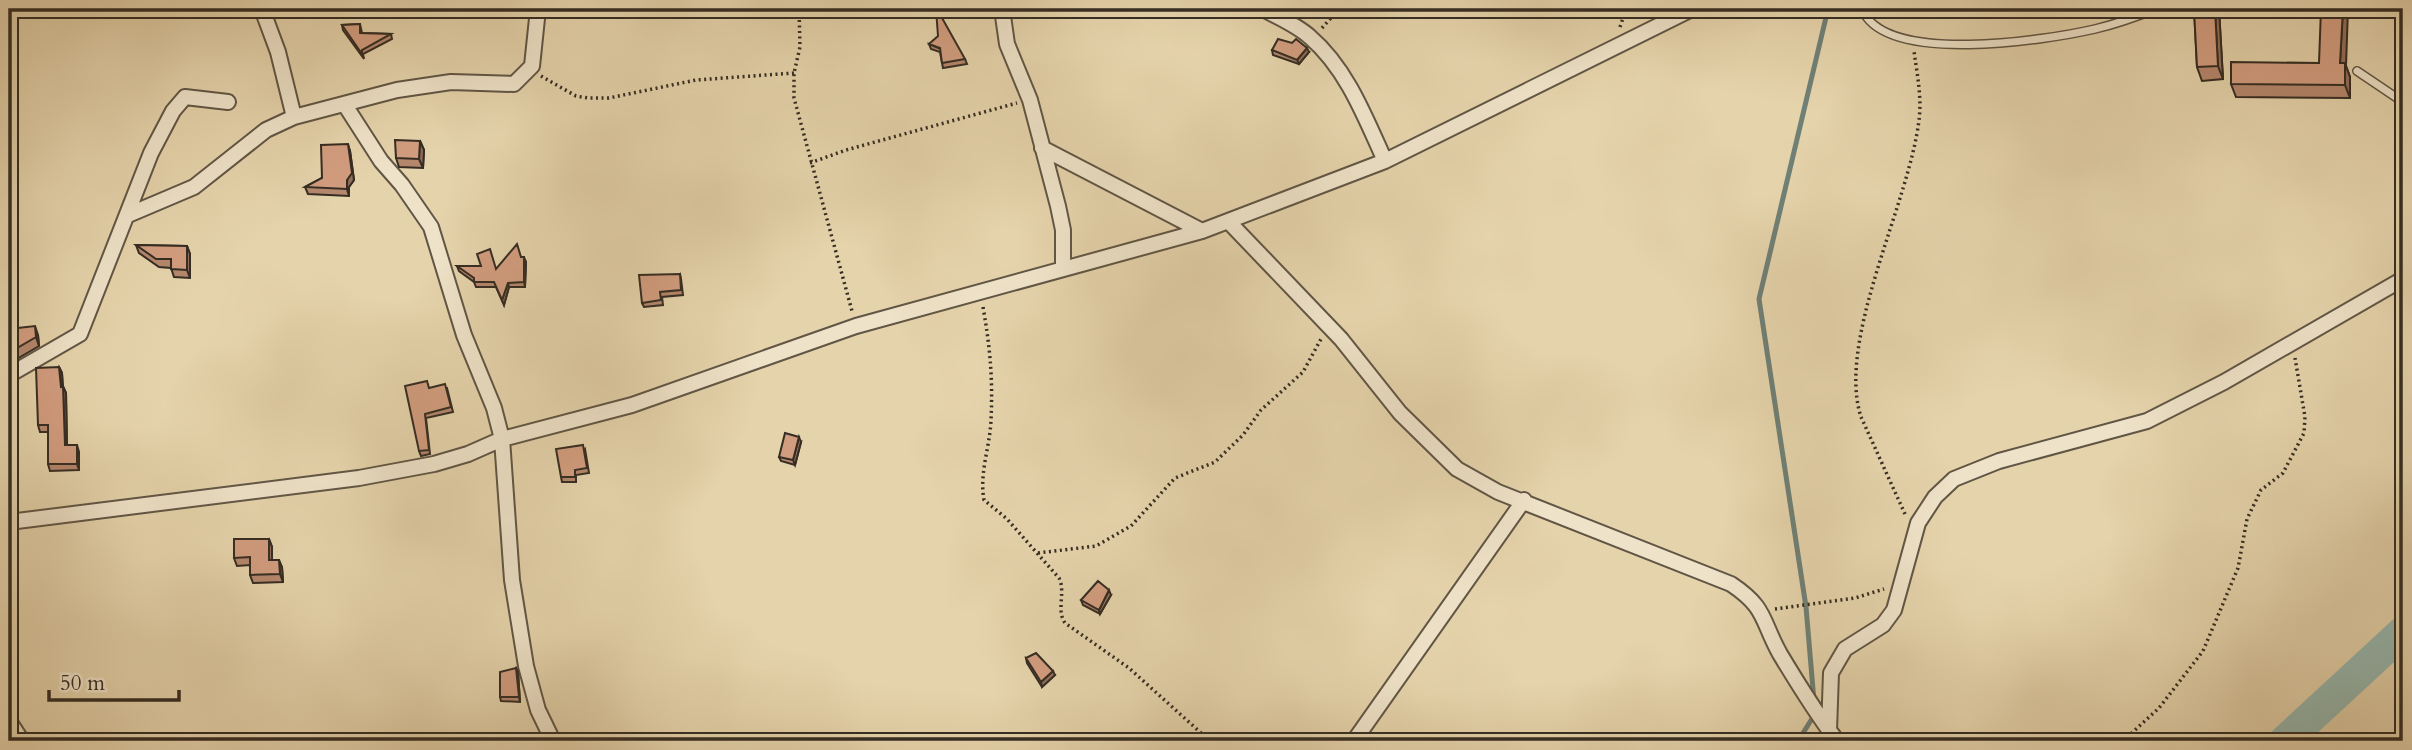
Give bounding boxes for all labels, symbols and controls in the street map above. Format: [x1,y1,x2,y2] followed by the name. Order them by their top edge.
[49,659,178,703] scale bar
[60,669,105,698] text: 50 m

